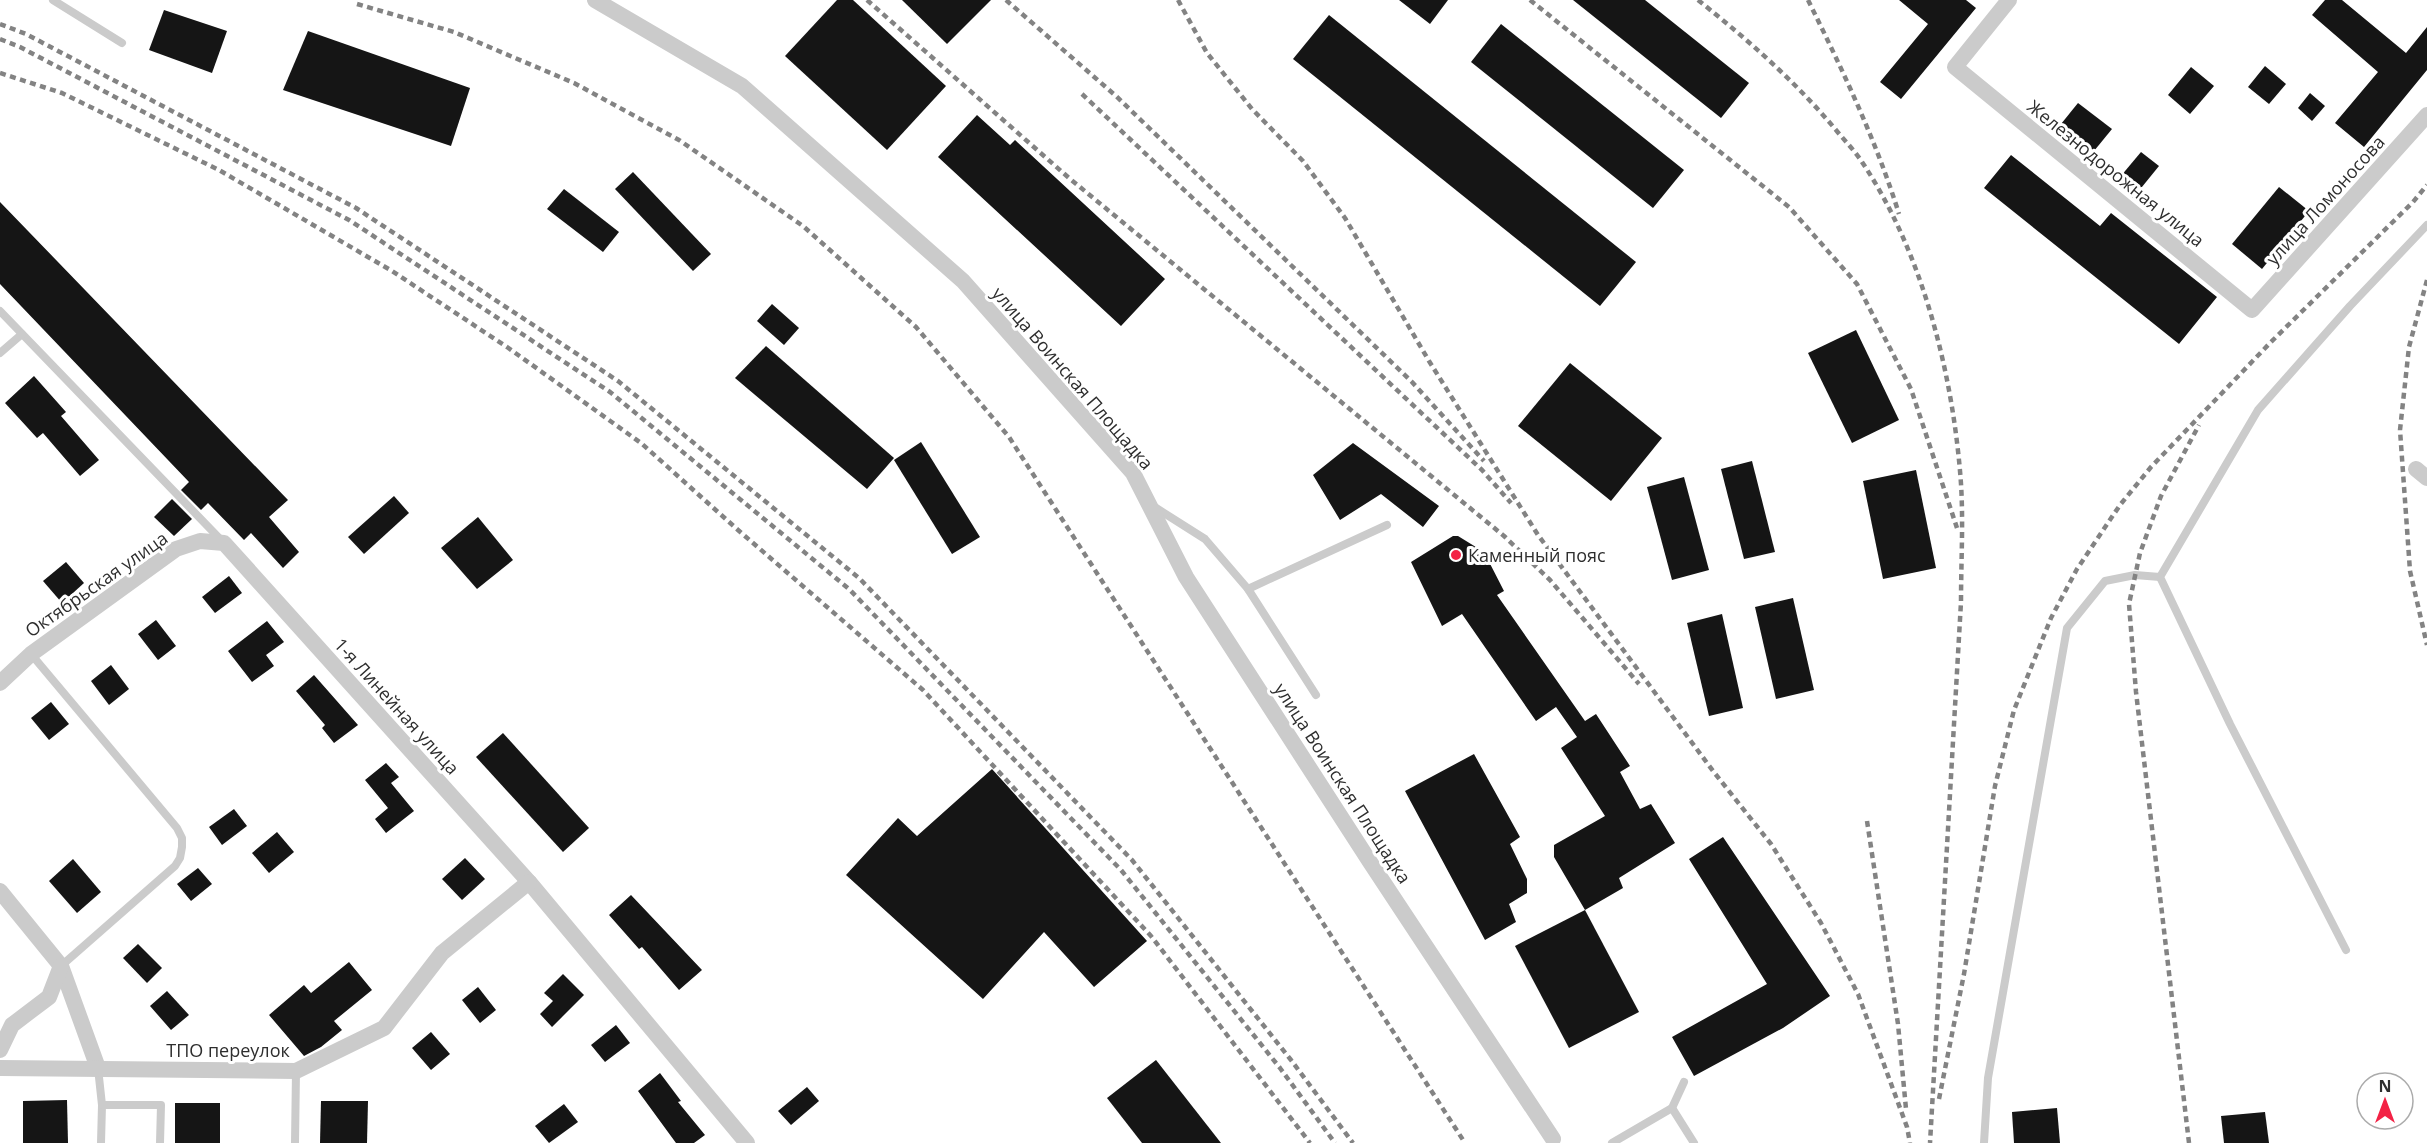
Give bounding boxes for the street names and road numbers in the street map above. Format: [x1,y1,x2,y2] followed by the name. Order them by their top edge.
[2023,94,2209,252] street label: Железнодорожная улица
[2260,130,2390,270] street label: улица Ломоносова
[987,282,1159,474] street label: улица Воинская Площадка
[20,526,172,642] street label: Октябрьская улица
[329,633,465,779] street label: 1-я Линейная улица
[1269,678,1417,888] street label: улица Воинская Площадка
[166,1038,290,1062] street label: ТПО переулок

